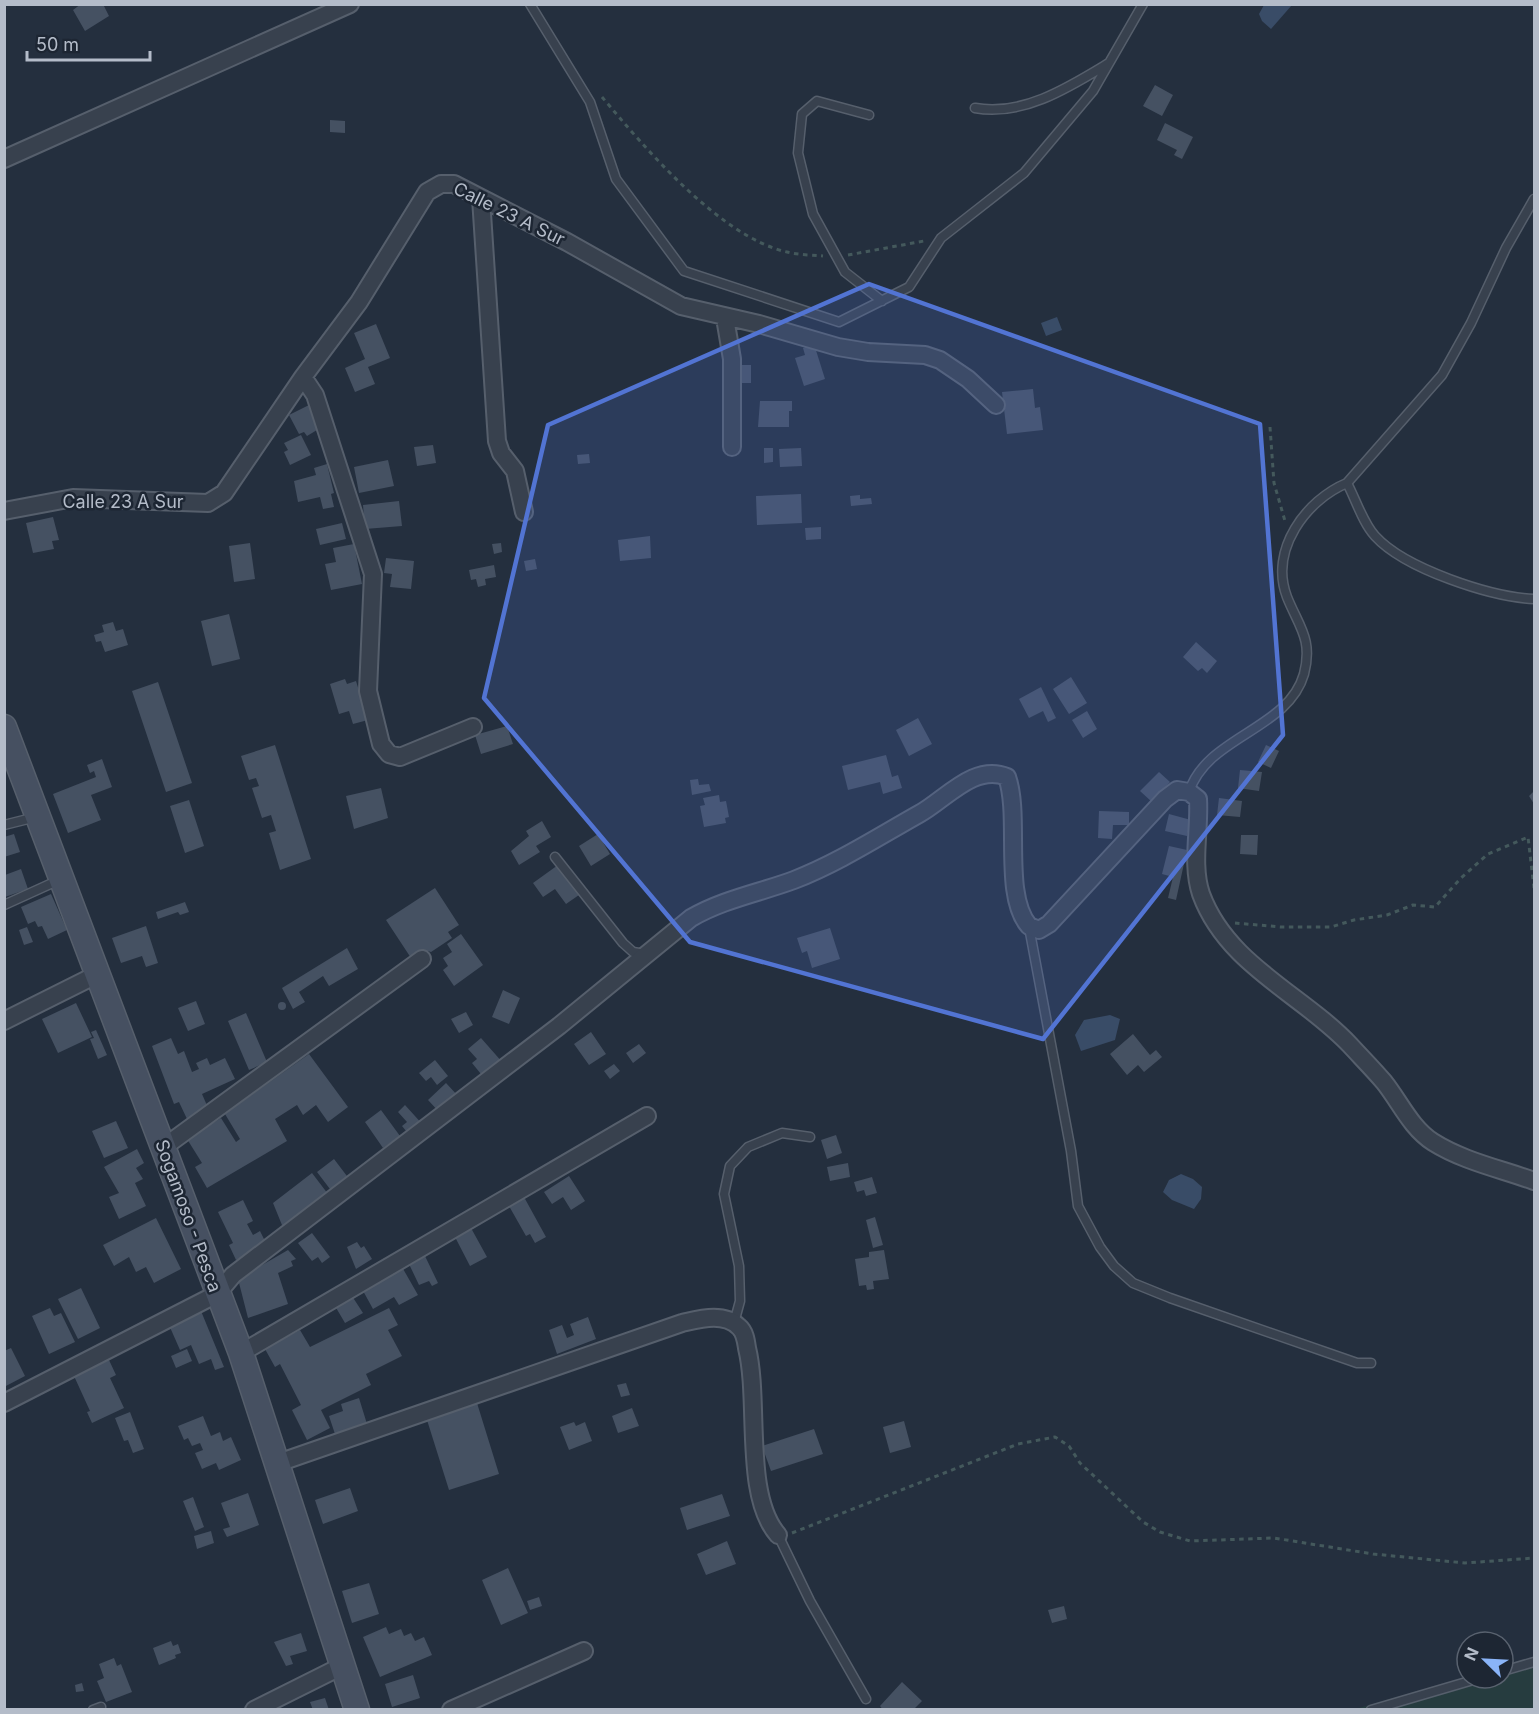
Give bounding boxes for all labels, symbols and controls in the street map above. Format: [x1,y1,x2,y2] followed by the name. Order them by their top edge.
[27,24,150,62] scale bar
[36,34,79,55] text: 50 m
[450,178,568,250] street label: Calle 23 A Sur
[62,491,184,512] street label: Calle 23 A Sur
[151,1137,226,1295] street label: Sogamoso - Pesca
[1455,1630,1515,1690] north arrow
[1460,1644,1483,1664] text: N

